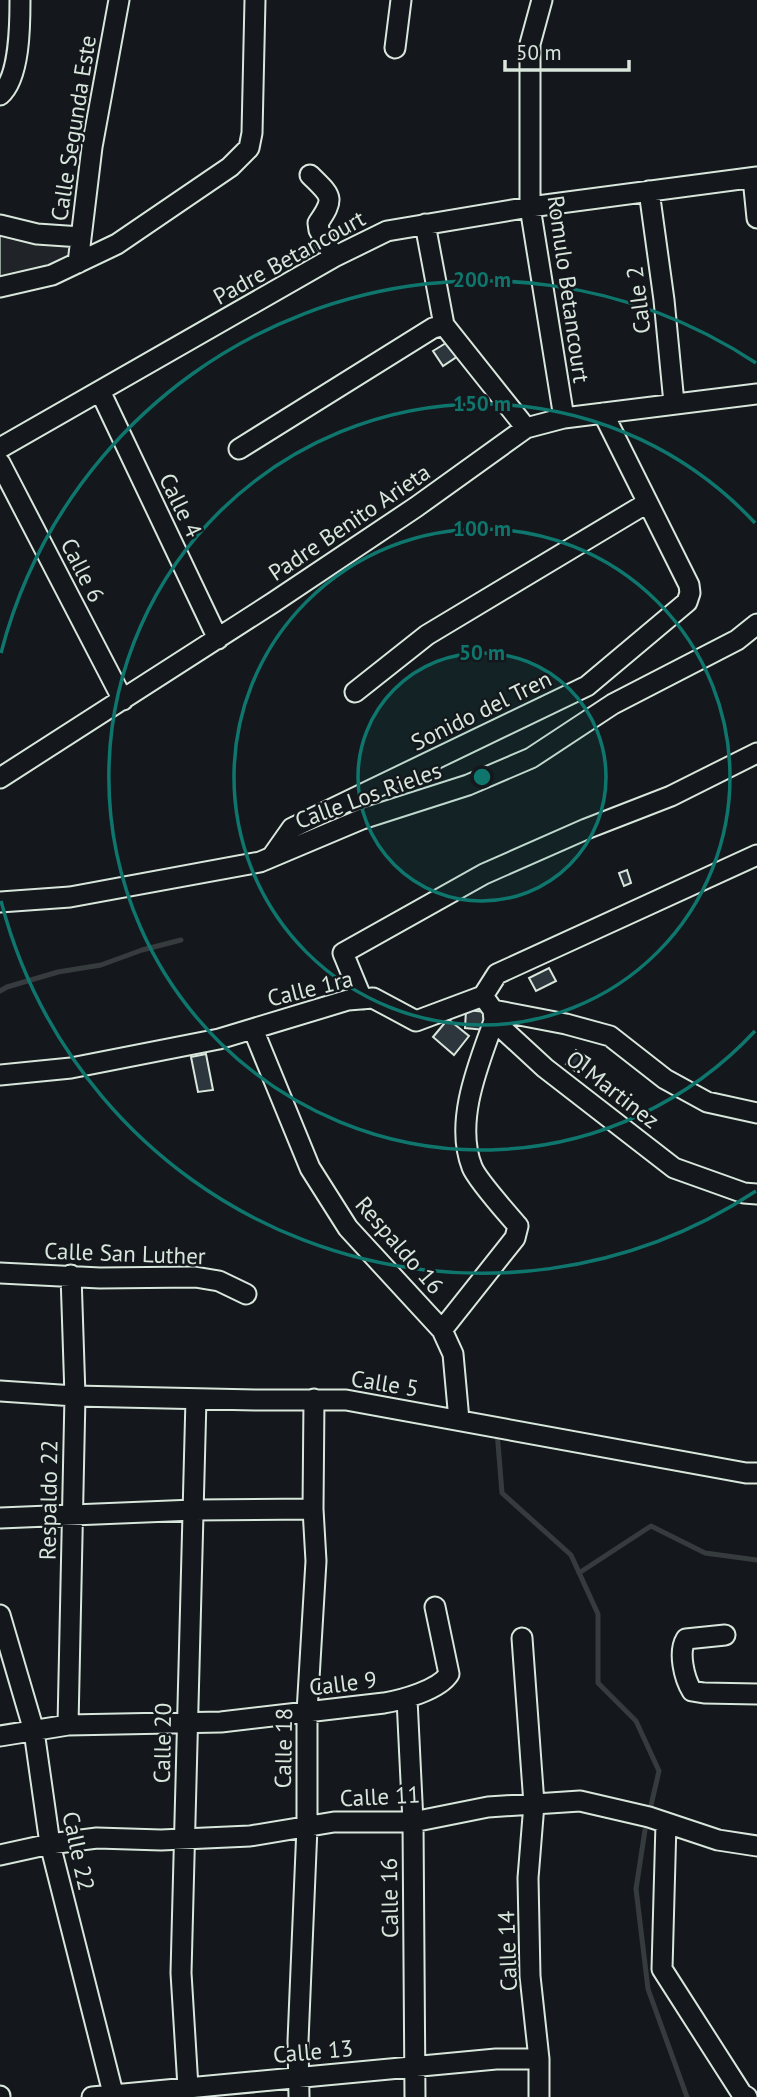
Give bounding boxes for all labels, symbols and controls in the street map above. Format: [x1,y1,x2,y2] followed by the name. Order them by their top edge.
[505,28,629,72] scale bar
[44,33,102,223] street label: Calle Segunda Este
[516,39,562,66] text: 50 m
[541,193,597,385] street label: Romulo Betancourt
[208,203,370,311] street label: Padre Betancourt
[619,265,657,335] street label: Calle 2
[453,266,511,293] text: 200 m
[453,390,511,417] text: 150 m
[263,457,435,587] street label: Padre Benito Arieta
[153,468,209,542] street label: Calle 4
[453,515,511,542] text: 100 m
[55,533,111,607] street label: Calle 6
[459,639,505,666] text: 50 m
[406,663,556,757] street label: Sonido del Tren
[291,755,445,835] street label: Calle Los Rieles
[470,765,494,789] centre of rings
[264,963,356,1013] street label: Calle 1ra
[560,1044,666,1134] street label: O. Martinez
[350,1190,450,1300] street label: Respaldo 16
[44,1236,206,1270] street label: Calle San Luther
[349,1363,421,1403] street label: Calle 5
[32,1440,64,1560] street label: Respaldo 22
[308,1664,378,1702] street label: Calle 9
[147,1703,177,1783] street label: Calle 20
[268,1708,298,1788] street label: Calle 18
[339,1779,421,1813] street label: Calle 11
[56,1809,102,1893] street label: Calle 22
[374,1858,404,1938] street label: Calle 16
[491,1910,523,1992] street label: Calle 14
[272,2033,354,2069] street label: Calle 13

